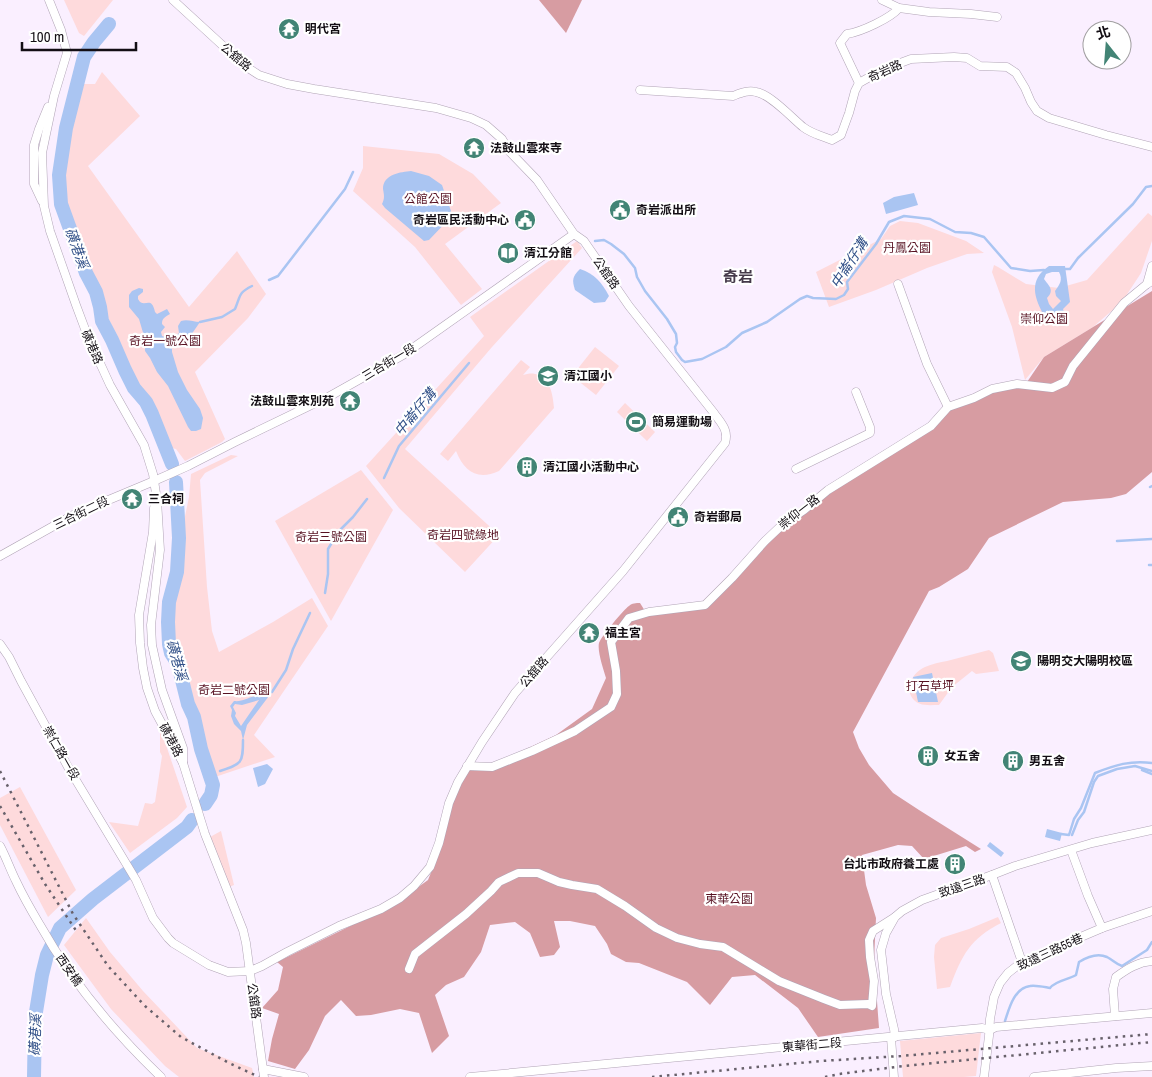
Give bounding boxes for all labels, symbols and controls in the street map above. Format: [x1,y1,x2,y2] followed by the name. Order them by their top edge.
[277,17,301,41] temple icon: 明代宮
[22,20,136,52] scale bar
[1082,20,1132,70] north arrow
[305,21,341,37] place label: 明代宮
[1094,22,1113,43] text: 北
[30,26,64,47] text: 100 m
[217,39,255,75] street label: 公舘路
[865,56,905,86] street label: 奇岩路
[462,136,486,160] temple icon: 法鼓山雲來寺
[490,140,562,156] place label: 法鼓山雲來寺
[404,191,452,207] park label: 公館公園
[608,198,632,222] public building icon: 奇岩派出所
[636,202,696,218] place label: 奇岩派出所
[513,208,537,232] public building icon: 奇岩區民活動中心
[413,212,509,228] place label: 奇岩區民活動中心
[61,225,93,273] water label: 磺港溪
[826,233,873,291] water label: 中崙仔溝
[883,240,931,256] park label: 丹鳳公園
[496,241,520,265] library icon: 清江分館
[524,245,572,261] place label: 清江分館
[589,254,623,292] street label: 公舘路
[723,266,753,287] district label: 奇岩
[1020,311,1068,327] park label: 崇仰公園
[78,327,106,367] street label: 磺港路
[129,333,201,349] park label: 奇岩一號公園
[359,340,419,384] street label: 三合街一段
[536,364,560,388] school or university icon: 清江國小
[564,368,612,384] place label: 清江國小
[390,383,441,439] water label: 中崙仔溝
[338,389,362,413] temple icon: 法鼓山雲來別苑
[250,393,334,409] place label: 法鼓山雲來別苑
[624,410,648,434] sports icon: 簡易運動場
[652,414,712,430] place label: 簡易運動場
[515,455,539,479] building icon: 清江國小活動中心
[543,459,639,475] place label: 清江國小活動中心
[120,487,144,511] temple icon: 三合祠
[148,491,184,507] place label: 三合祠
[775,491,823,533] street label: 崇仰一路
[51,493,111,533] street label: 三合街二段
[666,505,690,529] public building icon: 奇岩郵局
[694,509,742,525] place label: 奇岩郵局
[427,527,499,543] park label: 奇岩四號綠地
[295,529,367,545] park label: 奇岩三號公園
[577,621,601,645] temple icon: 福主宮
[605,625,641,641] place label: 福主宮
[163,637,192,685] water label: 磺港溪
[1009,649,1033,673] school or university icon: 陽明交大陽明校區
[516,653,552,691] street label: 公舘路
[1037,653,1133,669] place label: 陽明交大陽明校區
[906,678,954,694] park label: 打石草坪
[198,682,270,698] park label: 奇岩二號公園
[155,720,187,760] street label: 磺港路
[39,723,83,783] street label: 崇仁路一段
[916,744,940,768] building icon: 女五舍
[944,748,980,764] place label: 女五舍
[1001,749,1025,773] building icon: 男五舍
[1029,753,1065,769] place label: 男五舍
[943,852,967,876] building icon: 台北市政府養工處
[843,856,939,872] place label: 台北市政府養工處
[937,871,987,901] street label: 致遠三路
[705,891,753,907] park label: 東華公園
[1014,930,1086,974] street label: 致遠三路55巷
[52,951,86,989] street label: 西安橋
[244,982,264,1020] street label: 公舘路
[25,1012,45,1056] water label: 磺港溪
[781,1034,843,1056] street label: 東華街二段

